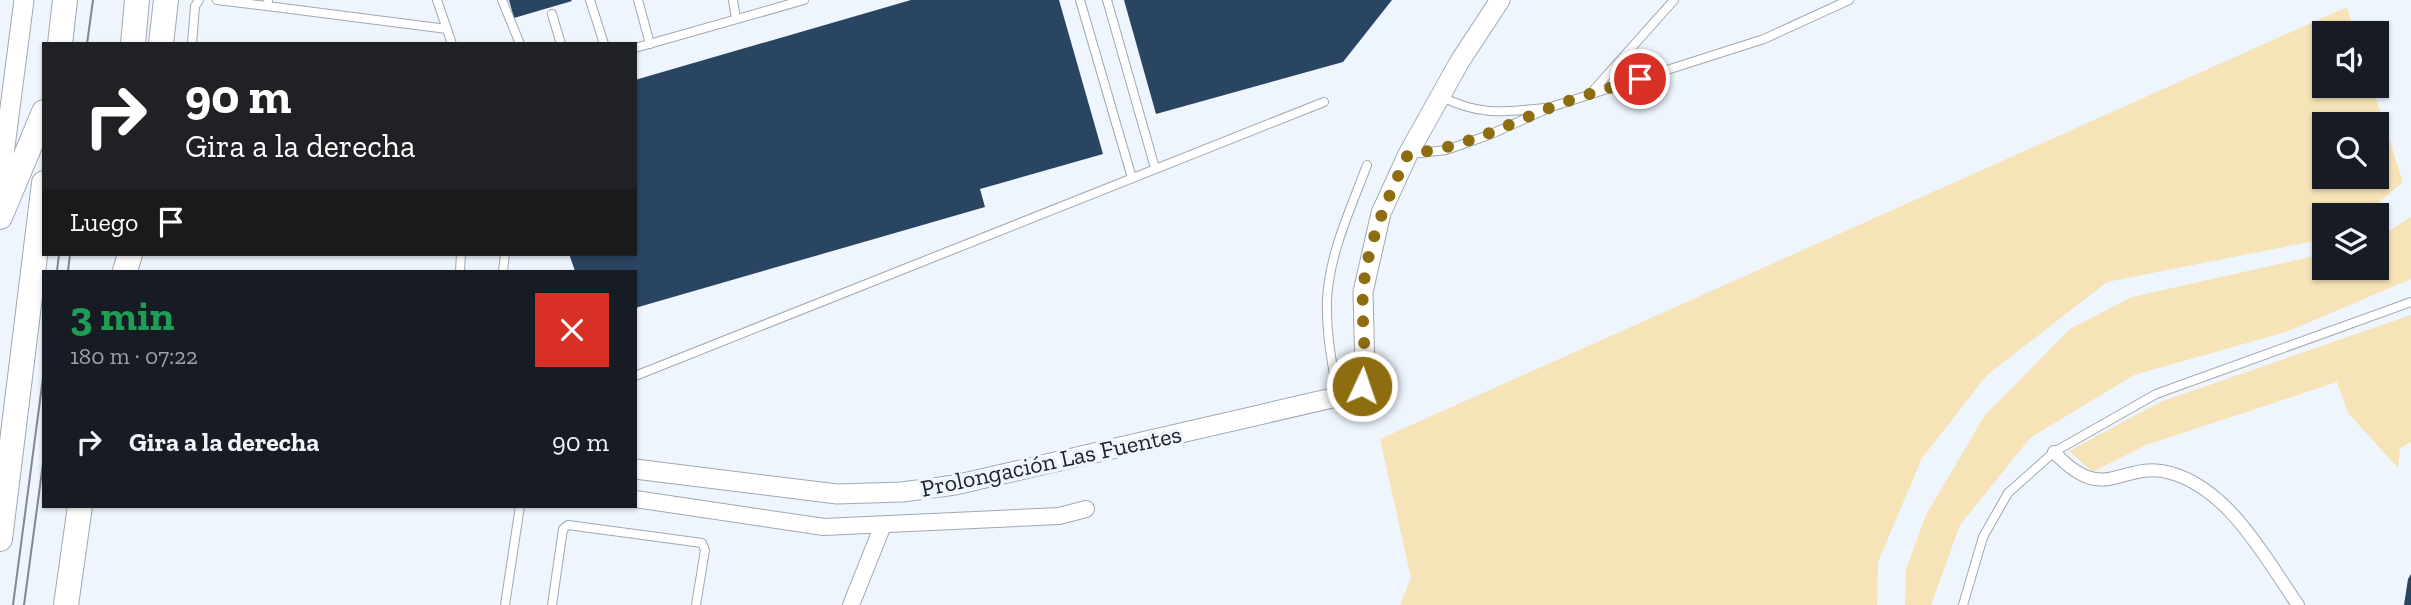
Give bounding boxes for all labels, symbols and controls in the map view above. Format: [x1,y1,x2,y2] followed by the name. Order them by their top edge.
[2312,21,2389,280] map controls
[2312,21,2389,98] button: sound
[1610,49,1670,109] pin
[1621,60,1659,98] icon: arrive
[185,67,292,126] text: 90 m
[70,70,161,161] icon: right
[2312,112,2389,189] button: search
[185,127,415,165] text: Gira a la derecha
[152,203,190,241] icon: arrive
[2312,203,2389,280] button: layers
[70,206,138,238] text: Luego
[70,290,175,341] text: 3 min
[535,293,609,367] button: close
[70,342,198,370] text: 180 m · 07:22
[1325,349,1399,423] position arrow
[918,419,1184,503] street label: Prolongación Las Fuentes
[70,423,108,461] icon: right
[129,426,319,458] text: Gira a la derecha
[552,426,609,458] text: 90 m

